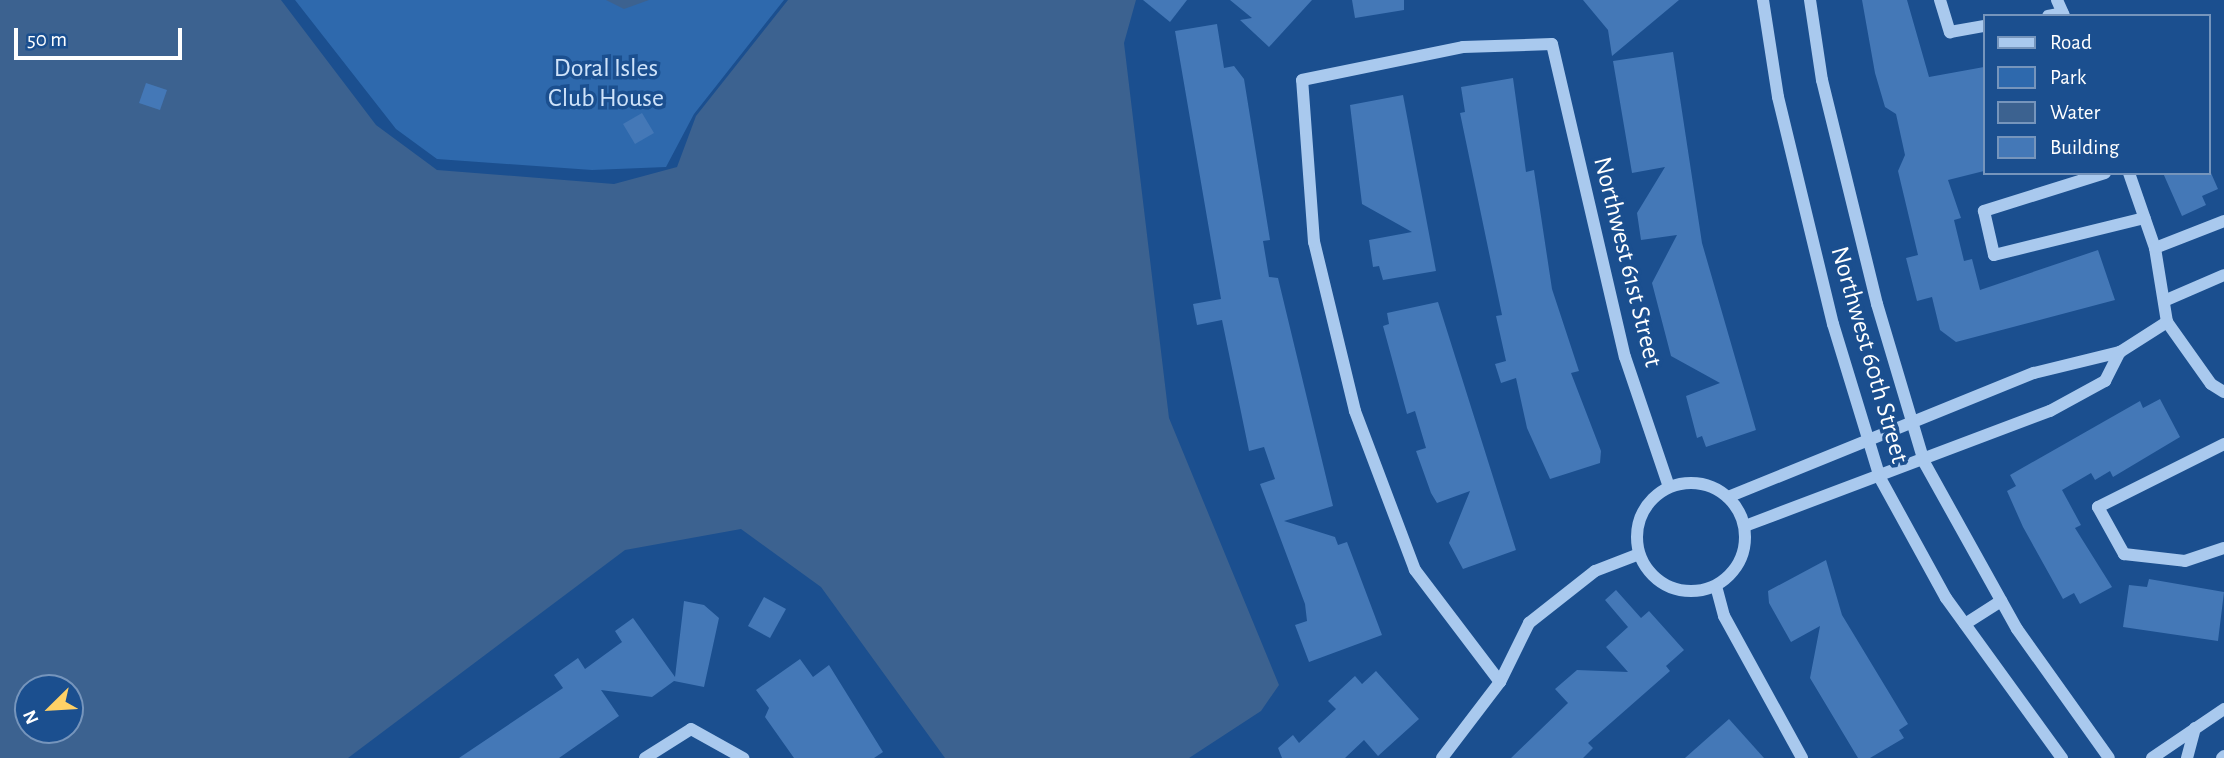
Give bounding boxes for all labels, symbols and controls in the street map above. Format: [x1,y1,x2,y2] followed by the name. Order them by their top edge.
[18,14,186,58] scale bar
[1982,14,2210,175] legend
[27,29,67,50] text: 50 m
[2050,32,2092,53] text: Road
[548,53,664,114] park label: Doral Isles Club House
[2050,67,2086,88] text: Park
[2050,102,2100,123] text: Water
[2050,137,2119,158] text: Building
[1586,154,1668,370] street label: Northwest 61st Street
[1823,243,1915,467] street label: Northwest 60th Street
[14,674,84,744] north arrow
[20,707,43,727] text: N

